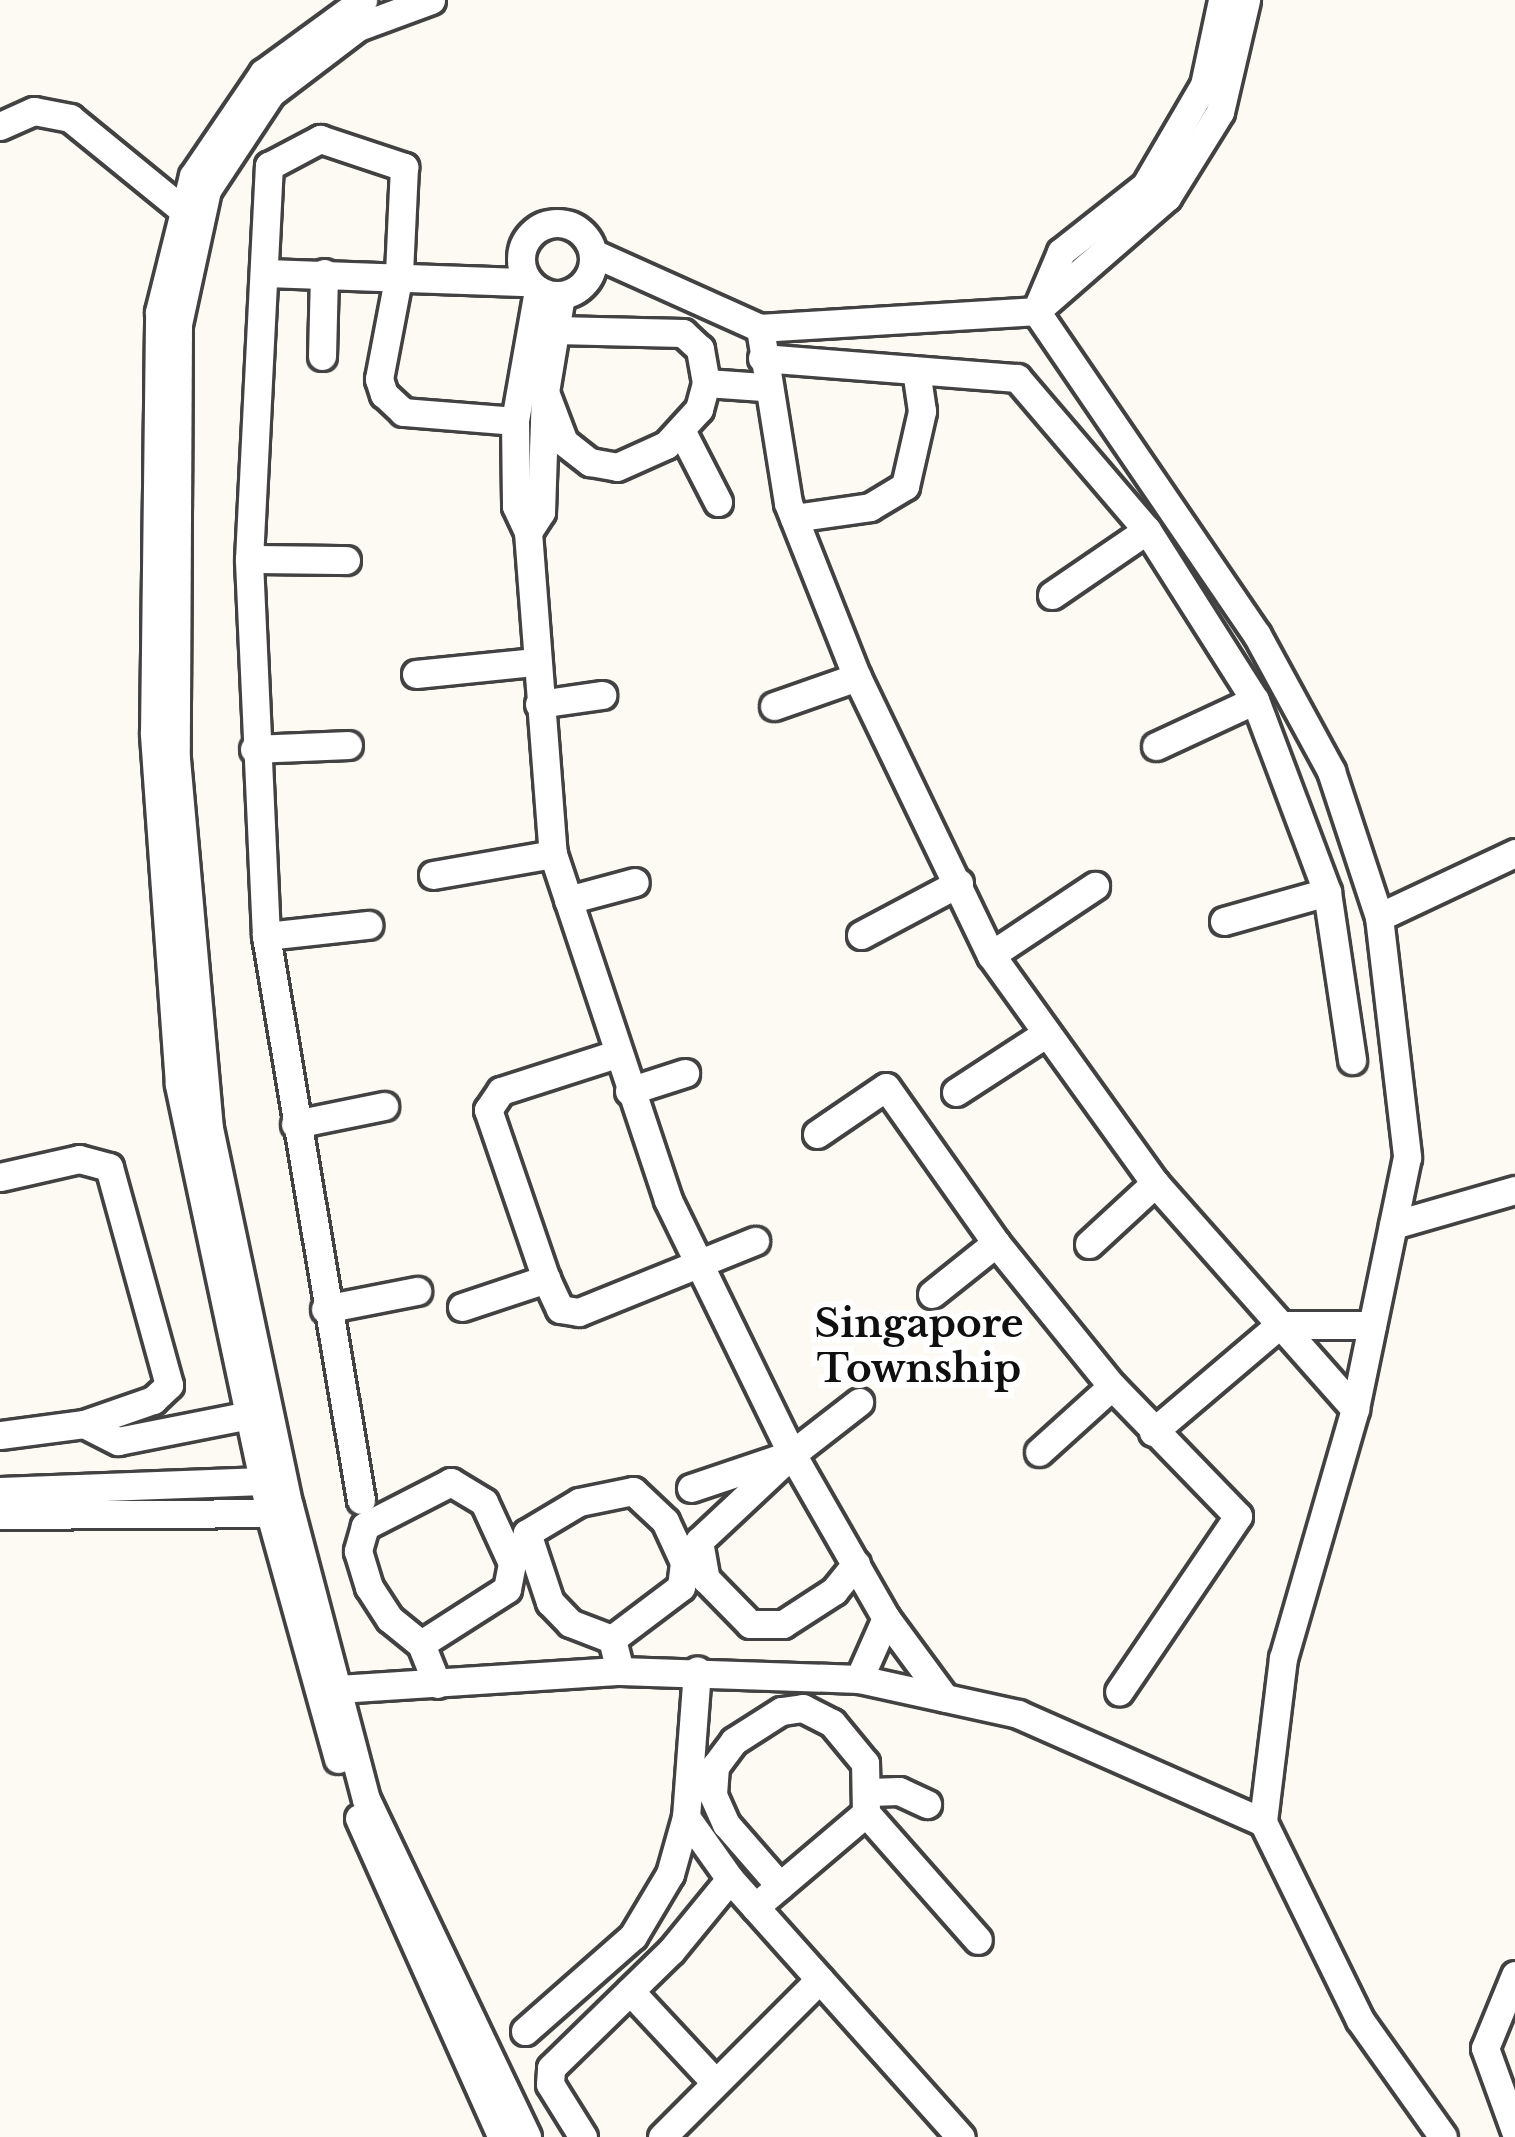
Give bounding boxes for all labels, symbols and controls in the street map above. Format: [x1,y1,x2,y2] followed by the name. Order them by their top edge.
[814,1302,1024,1393] district label: Singapore Township

